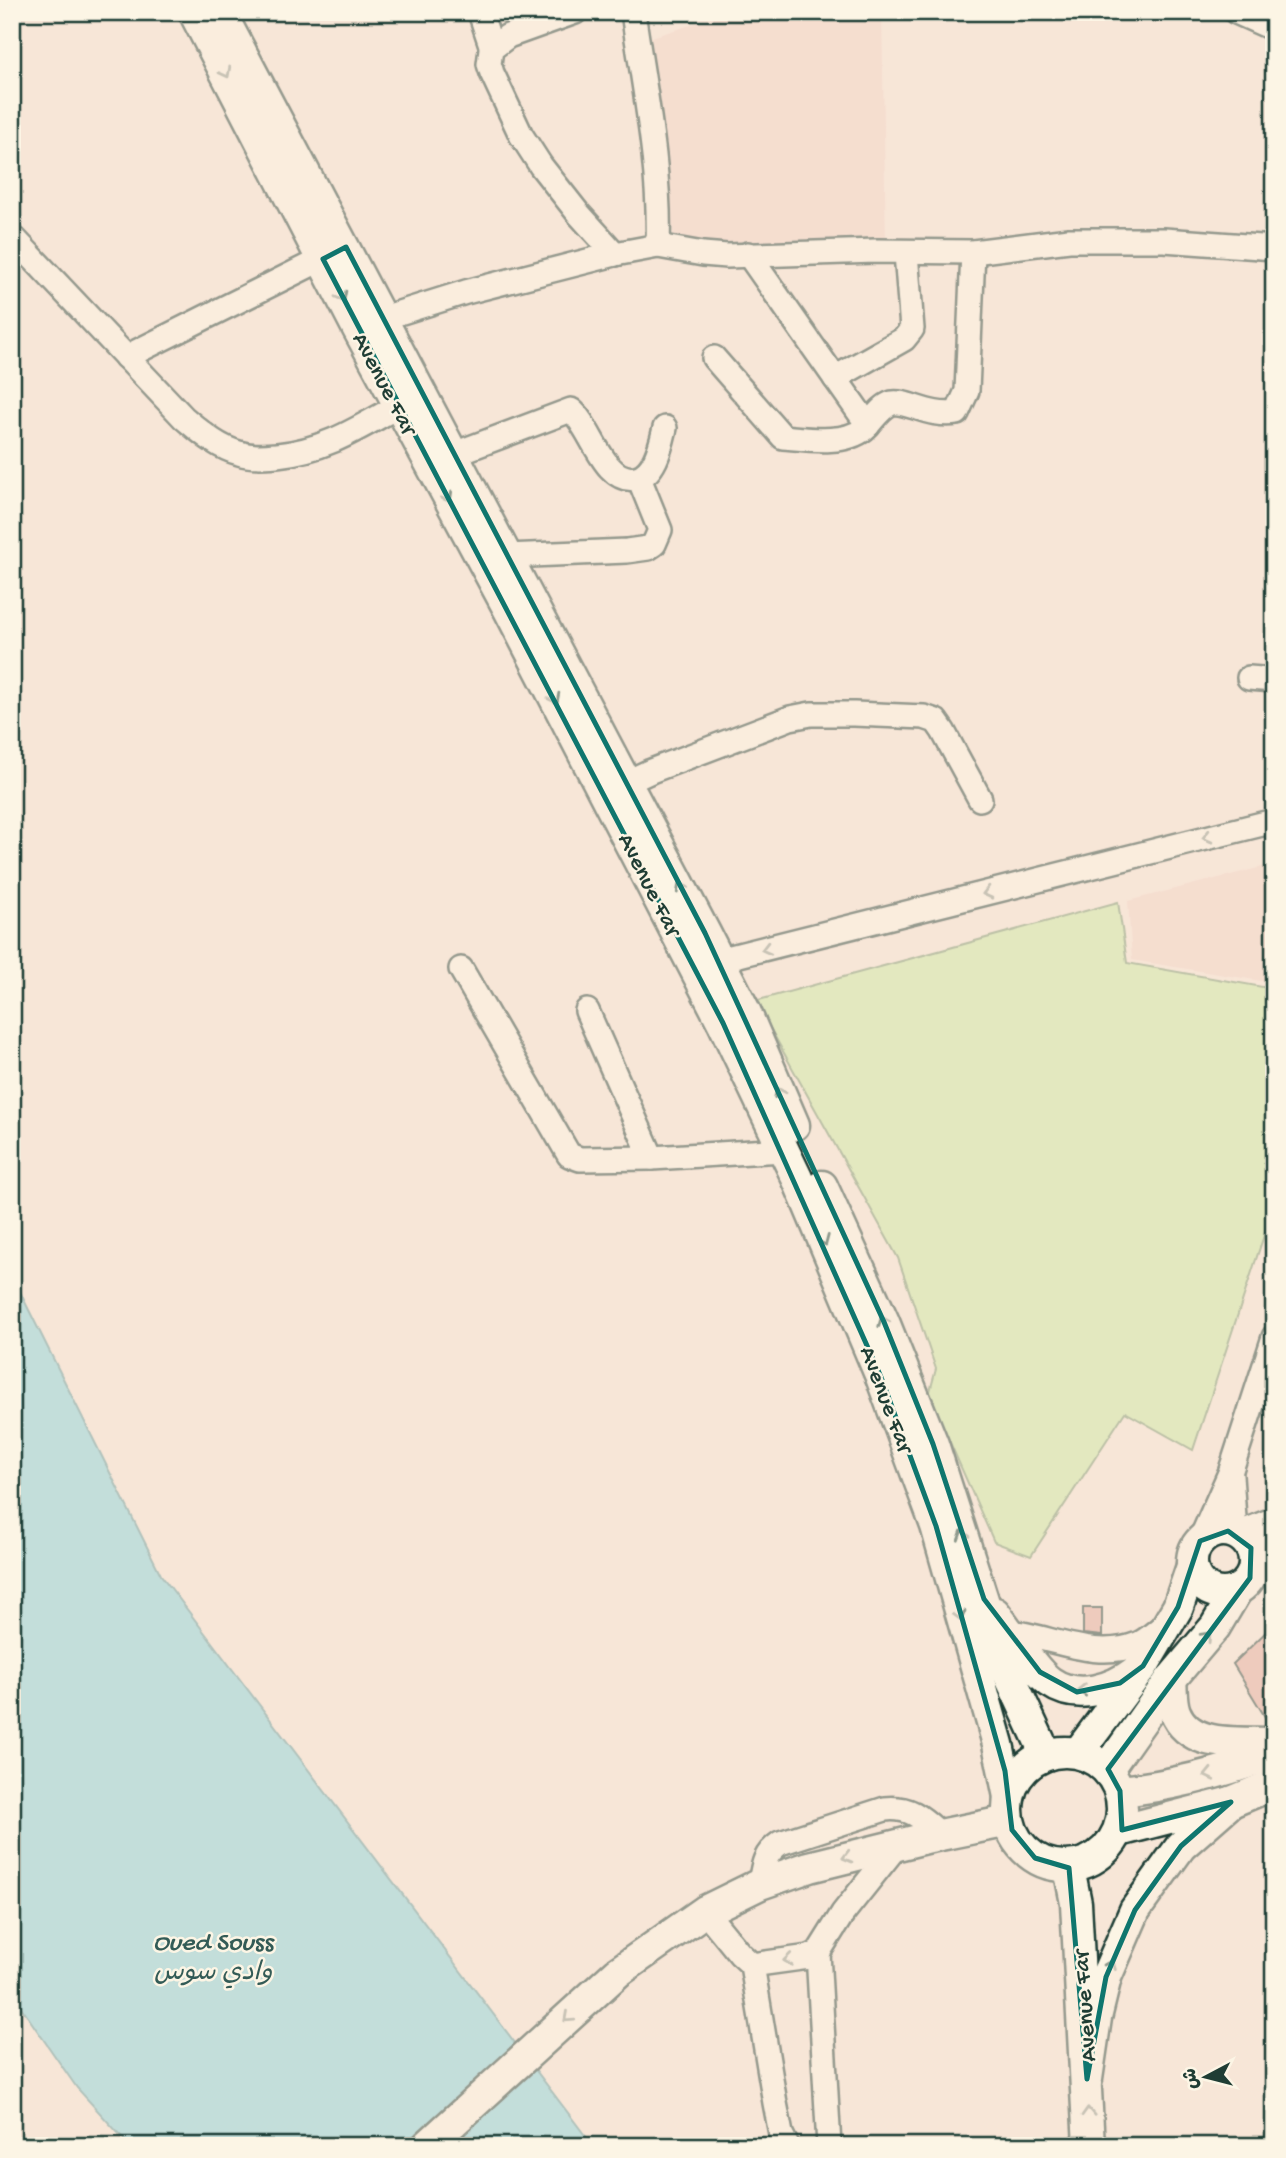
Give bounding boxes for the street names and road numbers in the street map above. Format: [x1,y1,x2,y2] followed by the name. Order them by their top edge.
[344,328,423,443] street label: Avenue Far
[610,829,687,944] street label: Avenue Far
[851,1343,919,1460] street label: Avenue Far
[1068,1946,1105,2063] street label: Avenue Far

